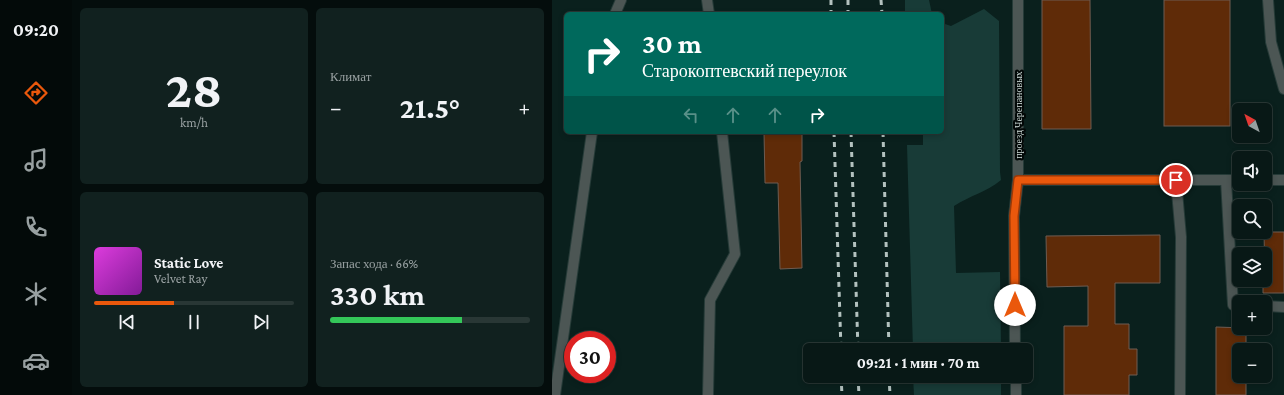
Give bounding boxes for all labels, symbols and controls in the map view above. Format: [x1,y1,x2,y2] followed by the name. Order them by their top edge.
[13,20,59,40] text: 09:20
[576,28,628,80] icon: right
[642,28,702,59] text: 30 m
[166,60,222,118] text: 28
[642,61,847,81] text: Старокоптевский переулок
[330,69,371,84] text: Климат
[1013,71,1024,159] street label: проезд Черепановых
[22,79,50,107] icon: directions
[400,91,460,124] text: 21.5°
[330,95,342,120] text: −
[518,95,530,120] text: +
[1232,103,1272,143] north arrow
[1232,103,1272,383] map controls
[680,104,702,126] icon: left
[722,104,744,126] icon: ahead
[764,104,786,126] icon: ahead
[806,104,828,126] icon: right
[180,115,208,130] text: km/h
[22,146,50,174] icon: music
[1232,151,1272,191] button: sound
[1159,163,1193,197] pin
[1165,169,1187,191] icon: arrive
[1232,199,1272,239] button: search
[22,213,50,241] icon: phone
[1232,247,1272,287] button: layers
[154,255,223,271] text: Static Love
[330,256,418,271] text: Запас хода · 66%
[154,271,207,286] text: Velvet Ray
[330,278,425,311] text: 330 km
[22,280,50,308] icon: climate
[994,284,1036,326] position arrow
[1232,295,1272,335] button: +
[116,311,138,333] icon: previous
[183,311,205,333] icon: pause
[250,311,272,333] icon: next
[564,331,616,383] speed limit sign: 30
[1232,343,1272,383] button: −
[22,347,50,375] icon: car
[857,355,979,371] text: 09:21 · 1 мин · 70 m

